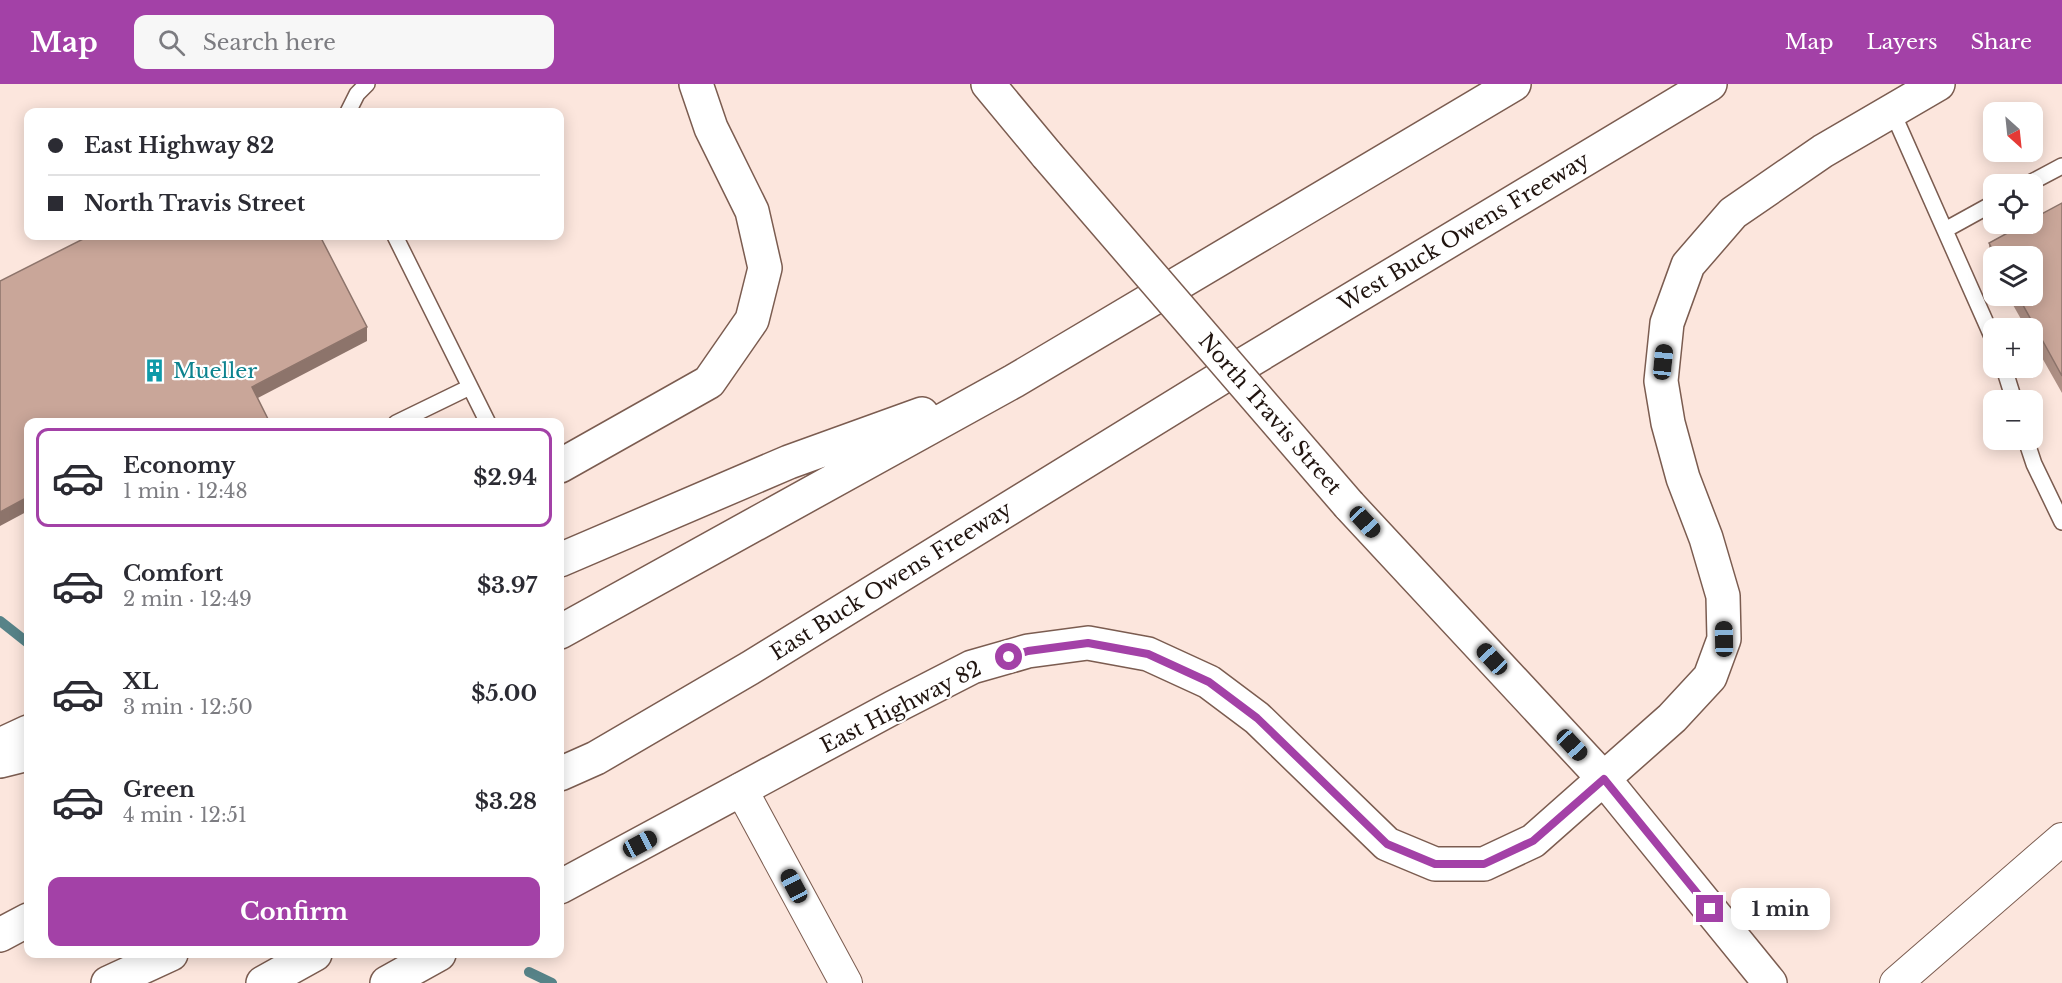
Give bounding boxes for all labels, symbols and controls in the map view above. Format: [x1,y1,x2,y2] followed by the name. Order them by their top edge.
[134,15,554,69] search box
[30,25,98,60] text: Map
[155,26,188,59] icon: search
[203,29,336,56] text: Search here
[1785,29,1834,55] text: Map
[1867,29,1938,55] text: Layers
[1971,29,2032,55] text: Share
[1983,102,2043,162] north arrow
[1983,102,2043,450] map controls
[84,132,274,159] text: East Highway 82
[1333,146,1595,318] street label: West Buck Owens Freeway
[1983,174,2043,234] button: locate
[84,190,305,217] text: North Travis Street
[1983,246,2043,306] button: layers
[1983,318,2043,378] button: +
[1193,328,1347,500] street label: North Travis Street
[1652,343,1674,381] car
[142,358,168,384] building icon: Mueller
[173,358,257,384] place label: Mueller
[1983,390,2043,450] button: −
[51,451,105,505] icon: car
[123,452,235,479] text: Economy
[473,464,537,491] text: $2.94
[123,479,248,503] text: 1 min · 12:48
[766,496,1017,666] street label: East Buck Owens Freeway
[1346,503,1384,541] car
[51,559,105,613] icon: car
[123,560,223,587] text: Comfort
[477,572,537,599] text: $3.97
[123,587,252,611] text: 2 min · 12:49
[1715,621,1733,657] car
[1473,640,1511,678] car
[995,643,1022,670] route start
[816,655,986,759] street label: East Highway 82
[51,667,105,721] icon: car
[123,668,158,695] text: XL
[471,680,537,707] text: $5.00
[123,695,253,719] text: 3 min · 12:50
[1553,726,1591,764] car
[51,775,105,829] icon: car
[123,776,195,803] text: Green
[475,788,537,815] text: $3.28
[123,803,247,827] text: 4 min · 12:51
[620,828,660,860] car
[778,866,810,906] car
[48,877,540,946] button: Confirm
[1731,888,1830,930] callout: 1 min
[1696,895,1723,922] route end
[1752,897,1809,921] text: 1 min

